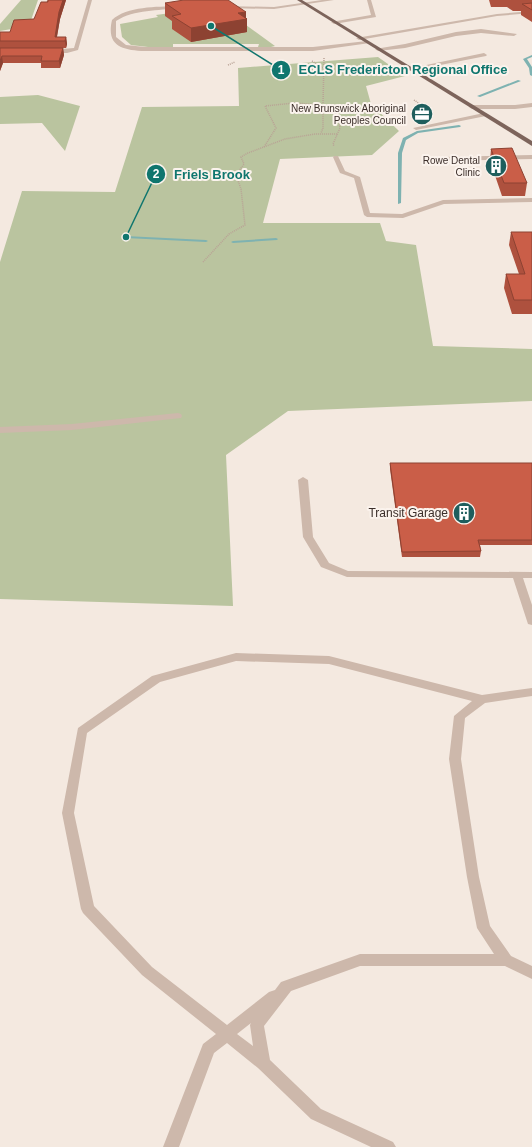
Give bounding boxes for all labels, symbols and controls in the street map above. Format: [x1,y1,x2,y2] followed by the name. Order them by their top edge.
[271,57,516,82] callout: ECLS Fredericton Regional Office
[299,62,507,77] text: ECLS Fredericton Regional Office
[278,63,285,77] text: 1
[409,101,435,127] office icon: New Brunswick Aboriginal Peoples Council
[291,103,406,126] place label: New Brunswick Aboriginal Peoples Council
[483,153,509,179] building icon: Rowe Dental Clinic
[423,155,480,178] place label: Rowe Dental Clinic
[146,162,258,187] callout: Friels Brook
[153,167,160,181] text: 2
[174,167,251,182] text: Friels Brook
[451,500,477,526] building icon: Transit Garage
[368,506,448,520] place label: Transit Garage

